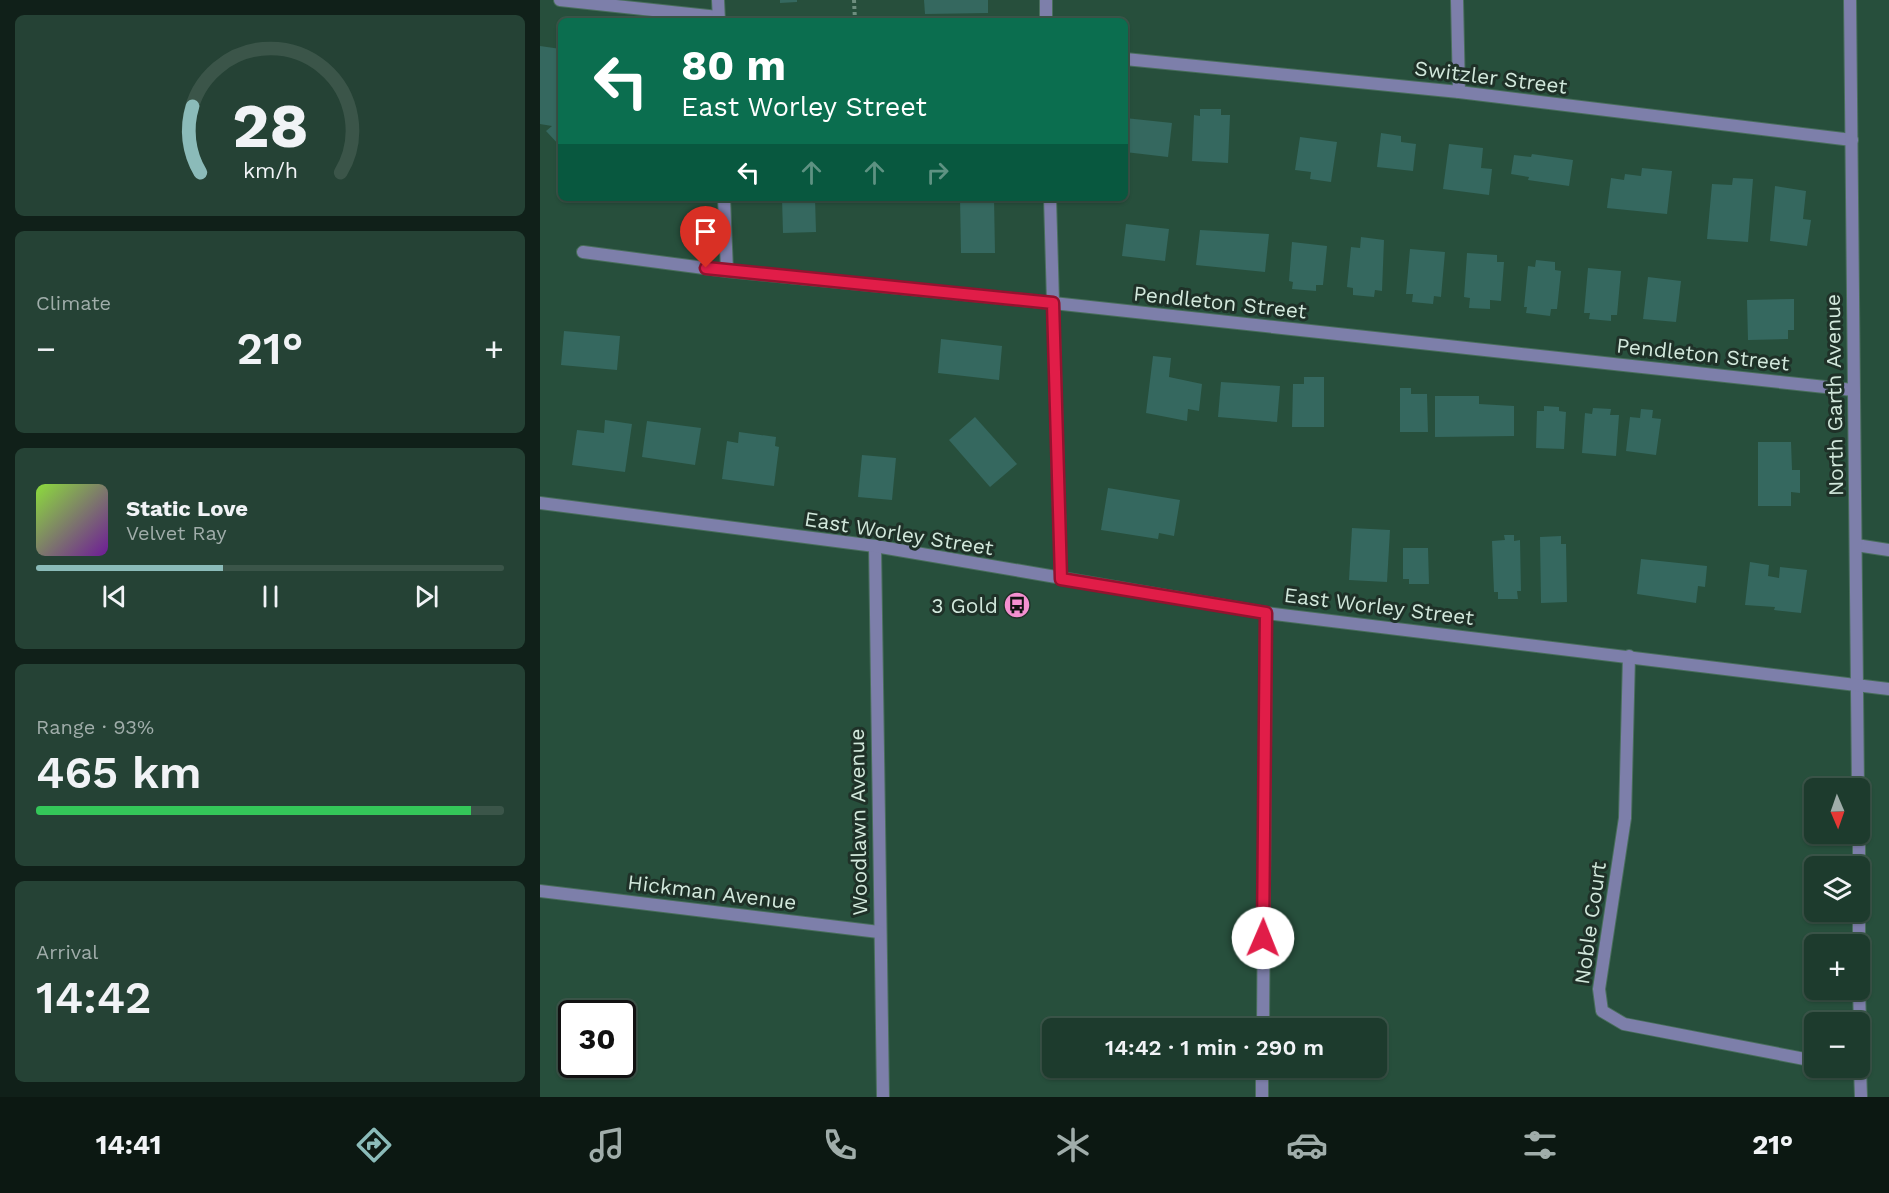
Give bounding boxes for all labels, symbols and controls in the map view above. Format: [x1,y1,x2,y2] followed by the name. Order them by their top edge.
[681,41,786,90] text: 80 m
[582,42,660,120] icon: left
[1413,55,1569,99] street label: Switzler Street
[232,89,308,162] text: 28
[681,91,927,123] text: East Worley Street
[732,156,765,189] icon: left
[795,156,828,189] icon: ahead
[858,156,891,189] icon: ahead
[921,156,954,189] icon: right
[242,158,298,183] text: km/h
[680,206,731,268] pin
[689,215,722,248] icon: arrive
[1132,280,1308,324] street label: Pendleton Street
[36,291,111,315] text: Climate
[1820,294,1848,496] street label: North Garth Avenue
[236,322,304,375] text: 21°
[36,329,56,368] text: −
[484,329,504,368] text: +
[1615,332,1791,376] street label: Pendleton Street
[126,496,248,521] text: Static Love
[803,506,996,560] street label: East Worley Street
[126,521,227,545] text: Velvet Ray
[98,580,131,613] icon: previous
[254,580,287,613] icon: pause
[410,580,443,613] icon: next
[1283,582,1476,630] street label: East Worley Street
[1002,590,1032,620] bus stop icon: 3 Gold
[931,593,998,618] place label: 3 Gold
[36,715,154,739] text: Range · 93%
[844,728,872,916] street label: Woodlawn Avenue
[36,746,202,799] text: 465 km
[1804,778,1870,844] north arrow
[1804,778,1870,1078] map controls
[1804,856,1870,922] button: layers
[1569,860,1611,986] street label: Noble Court
[626,869,798,915] street label: Hickman Avenue
[1231,906,1295,970] position arrow
[1804,934,1870,1000] button: +
[36,940,98,964] text: Arrival
[36,971,151,1024] text: 14:42
[558,1000,636,1078] speed limit sign: 30
[1804,1012,1870,1078] button: −
[1105,1035,1324,1060] text: 14:42 · 1 min · 290 m
[353,1124,395,1166] icon: directions
[586,1124,628,1166] icon: music
[819,1124,861,1166] icon: phone
[1052,1124,1094,1166] icon: climate
[1286,1124,1328,1166] icon: car
[1519,1124,1561,1166] icon: filters
[96,1129,161,1161] text: 14:41
[1752,1129,1793,1161] text: 21°

